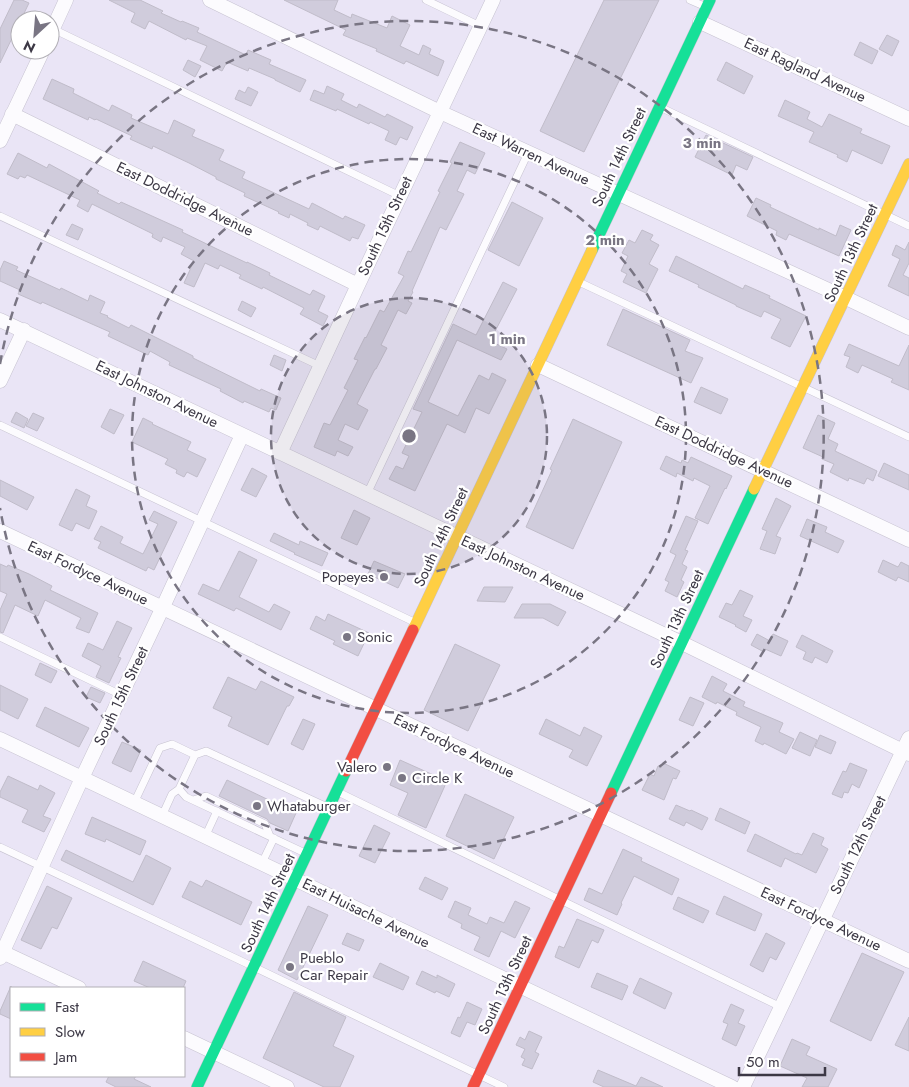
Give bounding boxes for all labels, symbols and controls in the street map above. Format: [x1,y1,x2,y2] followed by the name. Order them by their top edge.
[10,10,60,60] north arrow
[740,32,870,108] street label: East Ragland Avenue
[20,35,39,58] text: N
[586,103,652,210] street label: South 14th Street
[469,117,593,191] street label: East Warren Avenue
[683,132,721,154] text: 3 min
[113,156,258,242] street label: East Doddridge Avenue
[352,172,418,279] street label: South 15th Street
[818,200,884,306] street label: South 13th Street
[585,229,625,251] text: 2 min
[488,328,526,350] text: 1 min
[92,355,222,433] street label: East Johnston Avenue
[651,410,797,494] street label: East Doddridge Avenue
[400,427,418,445] centre of rings
[408,483,474,590] street label: South 14th Street
[458,530,589,606] street label: East Johnston Avenue
[24,535,152,611] street label: East Fordyce Avenue
[322,566,374,588] place label: Popeyes
[644,566,710,672] street label: South 13th Street
[378,571,390,583] marker: Popeyes
[357,626,392,648] place label: Sonic
[341,631,353,643] marker: Sonic
[88,642,154,749] street label: South 15th Street
[390,708,518,784] street label: East Fordyce Avenue
[337,756,377,778] place label: Valero
[381,761,393,773] marker: Valero
[412,767,463,789] place label: Circle K
[396,772,408,784] marker: Circle K
[825,792,892,898] street label: South 12th Street
[267,795,351,817] place label: Whataburger
[251,800,263,812] marker: Whataburger
[235,849,301,956] street label: South 14th Street
[299,873,434,954] street label: East Huisache Avenue
[757,881,885,957] street label: East Fordyce Avenue
[472,932,538,1038] street label: South 13th Street
[300,947,369,986] place label: Pueblo Car Repair
[284,961,296,973] marker: Pueblo Car Repair
[10,987,185,1077] legend
[55,996,79,1018] text: Fast
[55,1021,86,1043] text: Slow
[739,1044,825,1076] scale bar
[53,1046,78,1068] text: Jam
[746,1051,780,1073] text: 50 m

